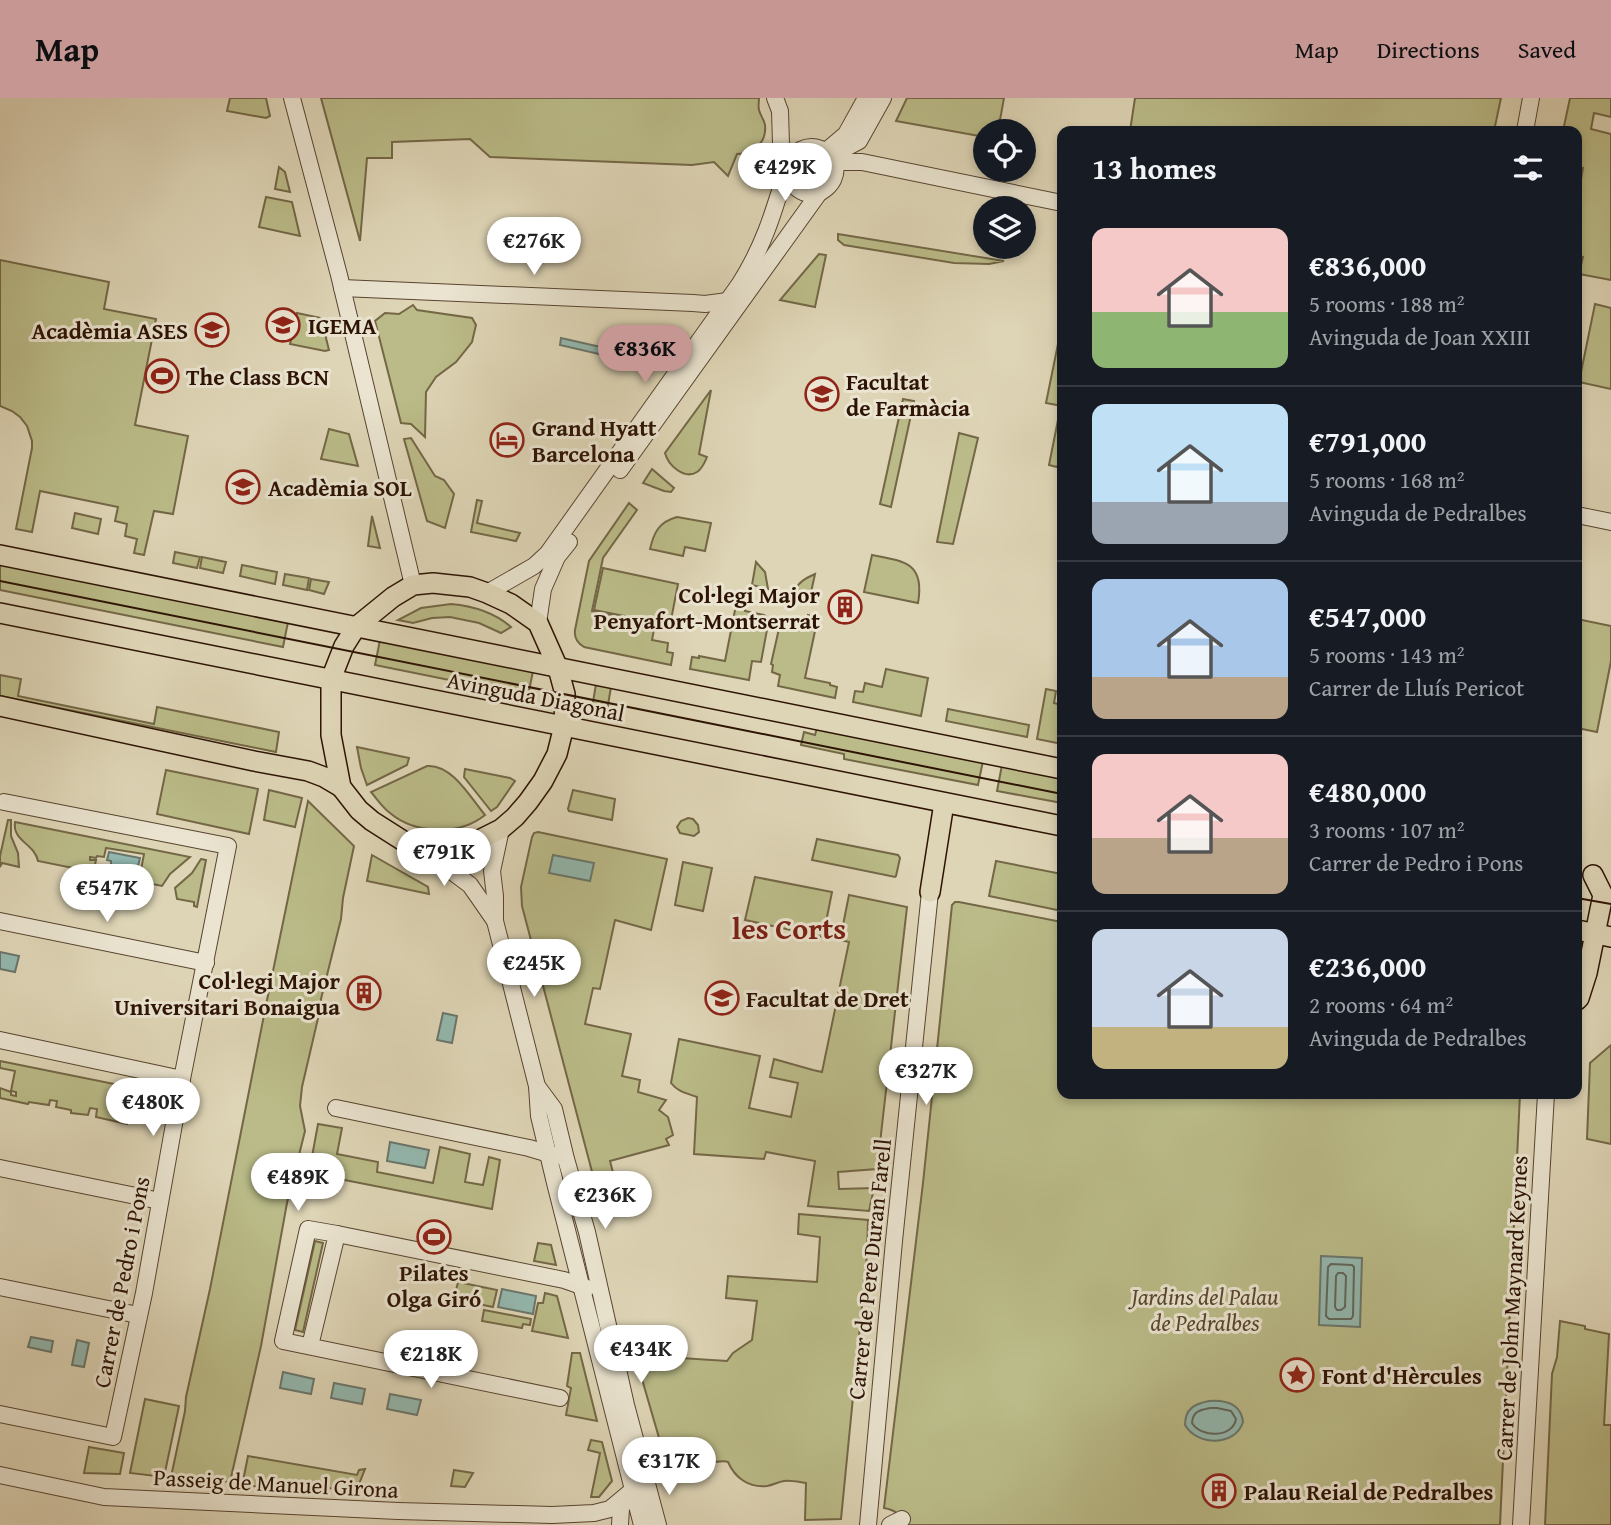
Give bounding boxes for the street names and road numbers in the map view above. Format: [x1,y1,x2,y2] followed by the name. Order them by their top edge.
[444,663,628,729] street label: Avinguda Diagonal
[839,1137,899,1401] street label: Carrer de Pere Duran Farell
[1487,1155,1535,1461] street label: Carrer de John Maynard Keynes
[84,1174,158,1390] street label: Carrer de Pedro i Pons
[153,1460,400,1506] street label: Passeig de Manuel Girona

